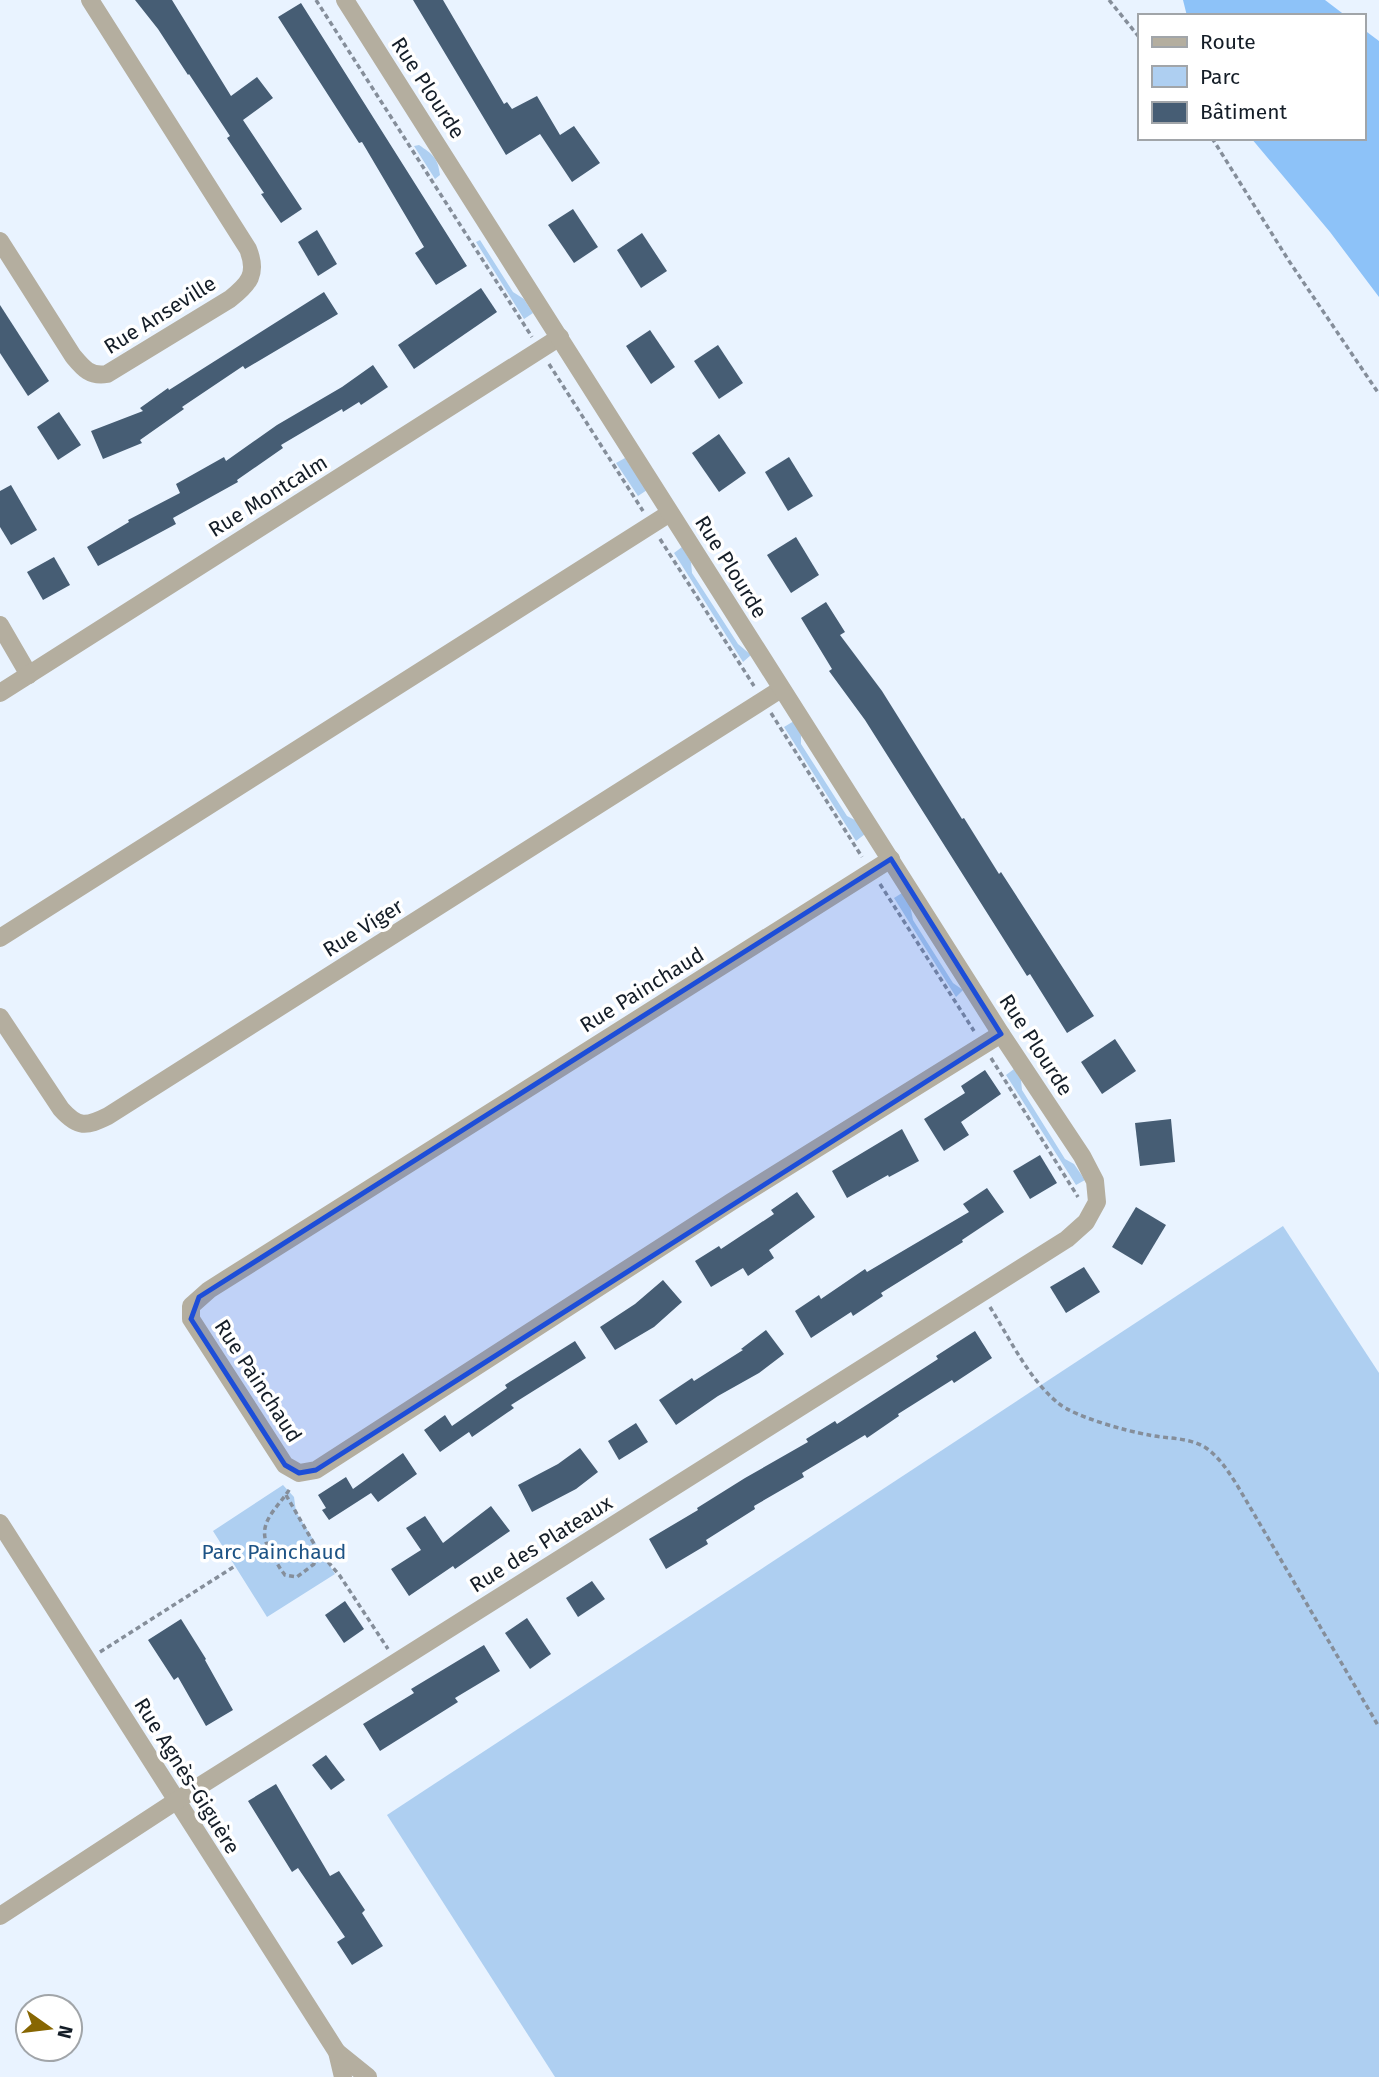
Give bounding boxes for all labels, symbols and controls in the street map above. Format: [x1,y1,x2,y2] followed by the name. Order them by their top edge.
[1138,14,1365,140] legend
[1200,29,1256,55] text: Route
[386,32,470,144] street label: Rue Plourde
[1200,64,1240,90] text: Parc
[1200,99,1287,125] text: Bâtiment
[99,270,221,360] street label: Rue Anseville
[204,449,332,543] street label: Rue Montcalm
[689,511,773,623] street label: Rue Plourde
[318,893,408,963] street label: Rue Viger
[575,942,709,1038] street label: Rue Painchaud
[994,989,1078,1101] street label: Rue Plourde
[209,1315,307,1447] street label: Rue Painchaud
[465,1489,618,1598] street label: Rue des Plateaux
[202,1539,346,1565] park label: Parc Painchaud
[129,1693,245,1859] street label: Rue Agnès-Giguère
[14,1993,84,2063] north arrow
[52,2023,78,2041] text: N

